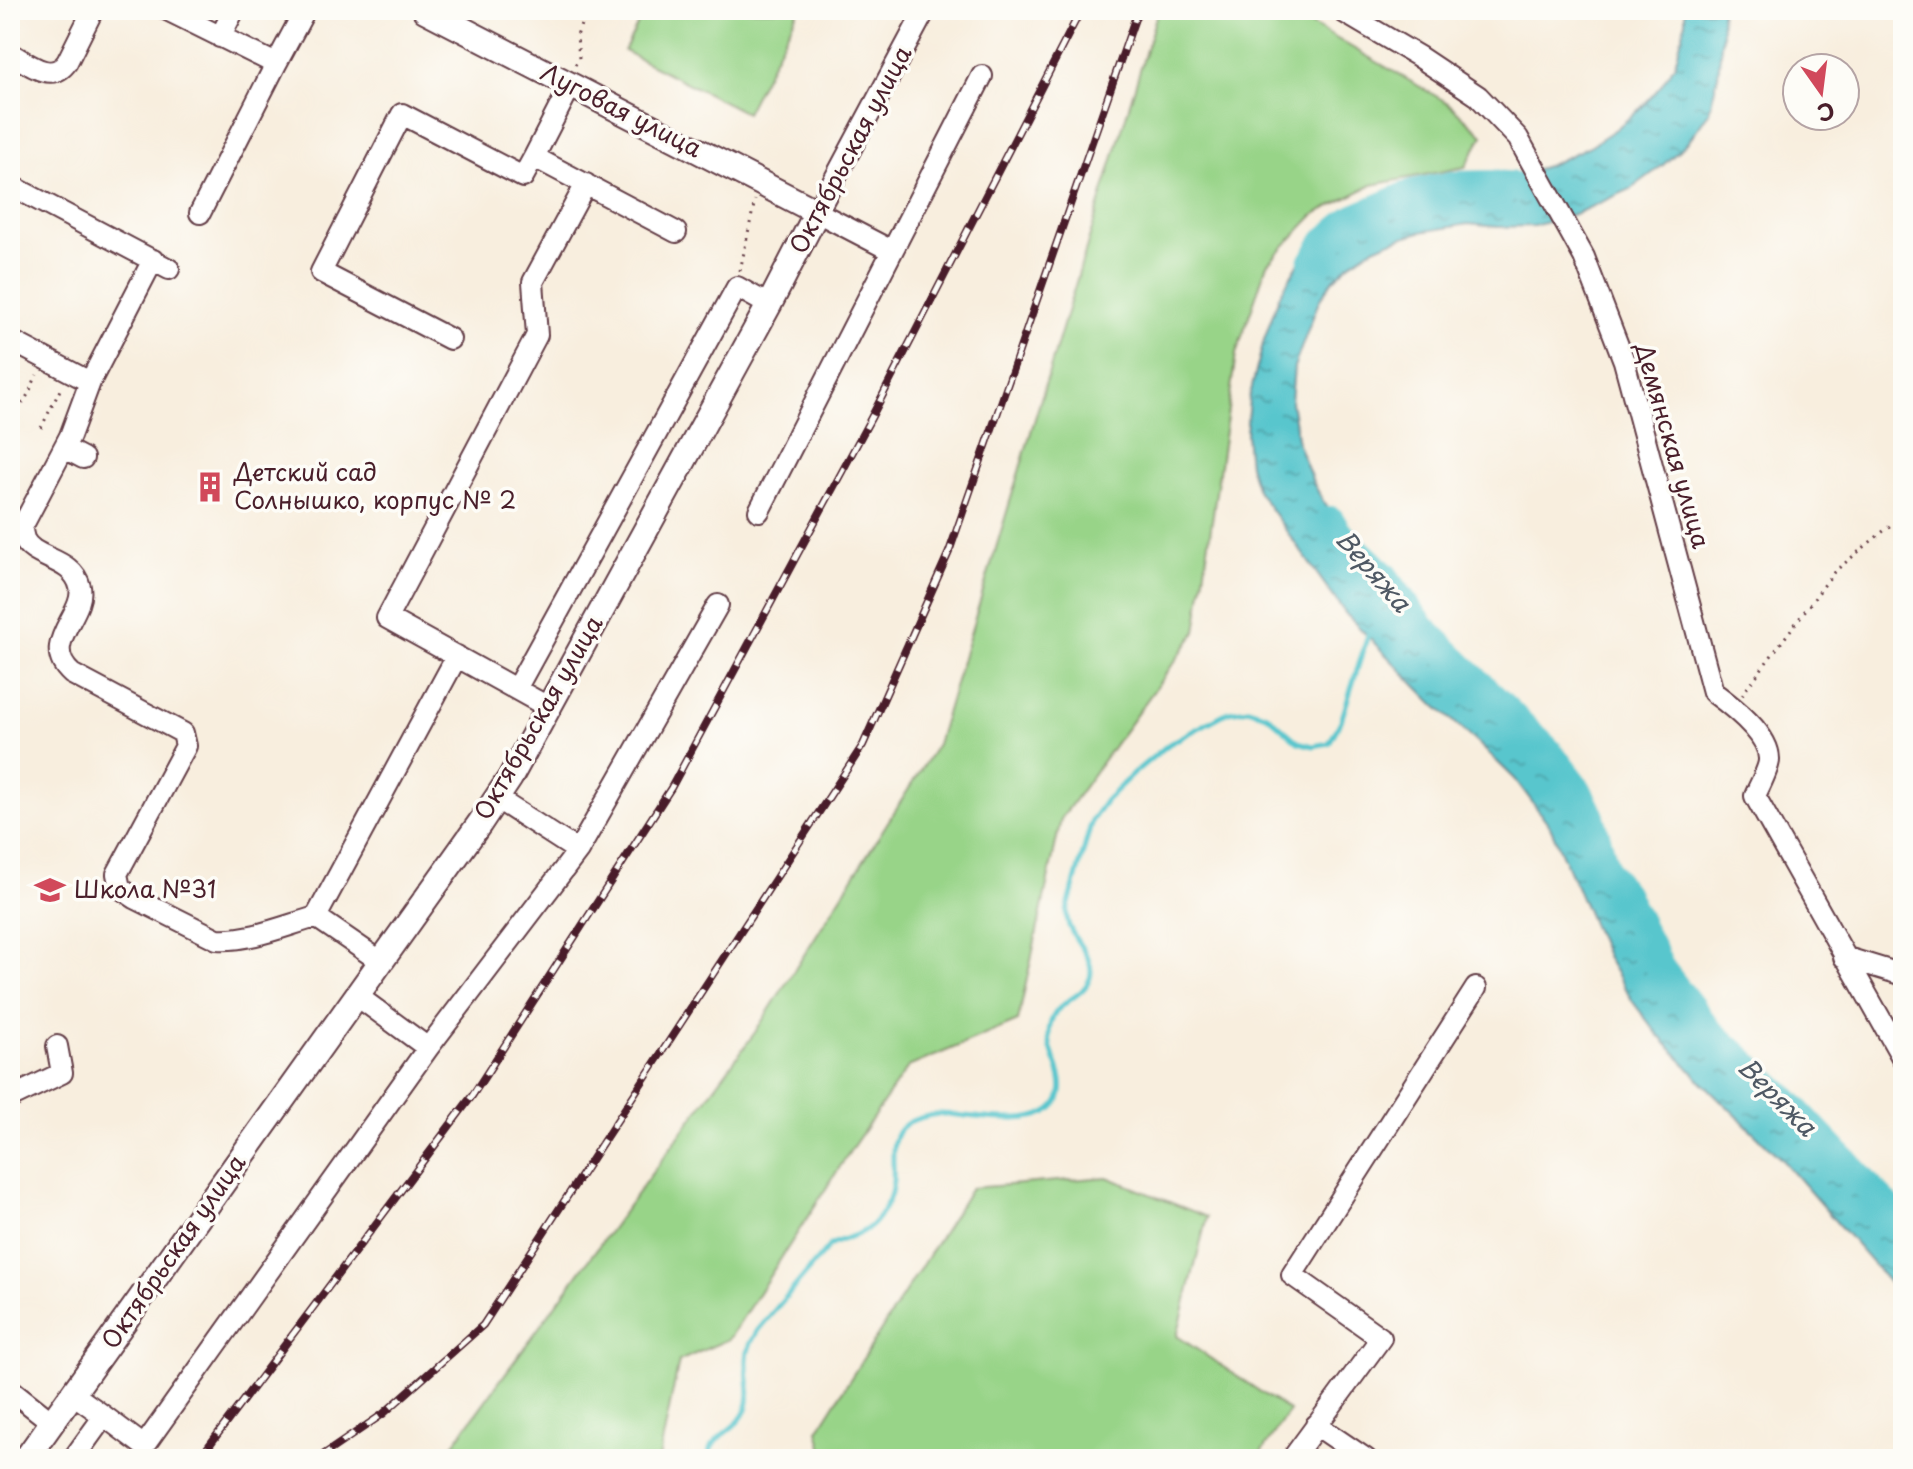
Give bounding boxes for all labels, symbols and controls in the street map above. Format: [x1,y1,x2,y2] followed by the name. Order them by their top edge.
[779,39,919,259] street label: Октябрьская улица
[1781,52,1861,132] north arrow
[535,53,709,165] street label: Луговая улица
[1814,95,1838,131] text: С
[1627,338,1720,552] street label: Демянская улица
[233,453,516,517] place label: Детский сад Солнышко, корпус № 2
[193,470,227,504] building icon: Детский сад Солнышко, корпус № 2
[1327,520,1422,621] water label: Веряжа
[464,608,611,826] street label: Октябрьская улица
[74,870,216,906] place label: Школа №31
[33,873,67,907] school or university icon: Школа №31
[1730,1047,1827,1145] water label: Веряжа
[91,1146,253,1356] street label: Октябрьская улица

